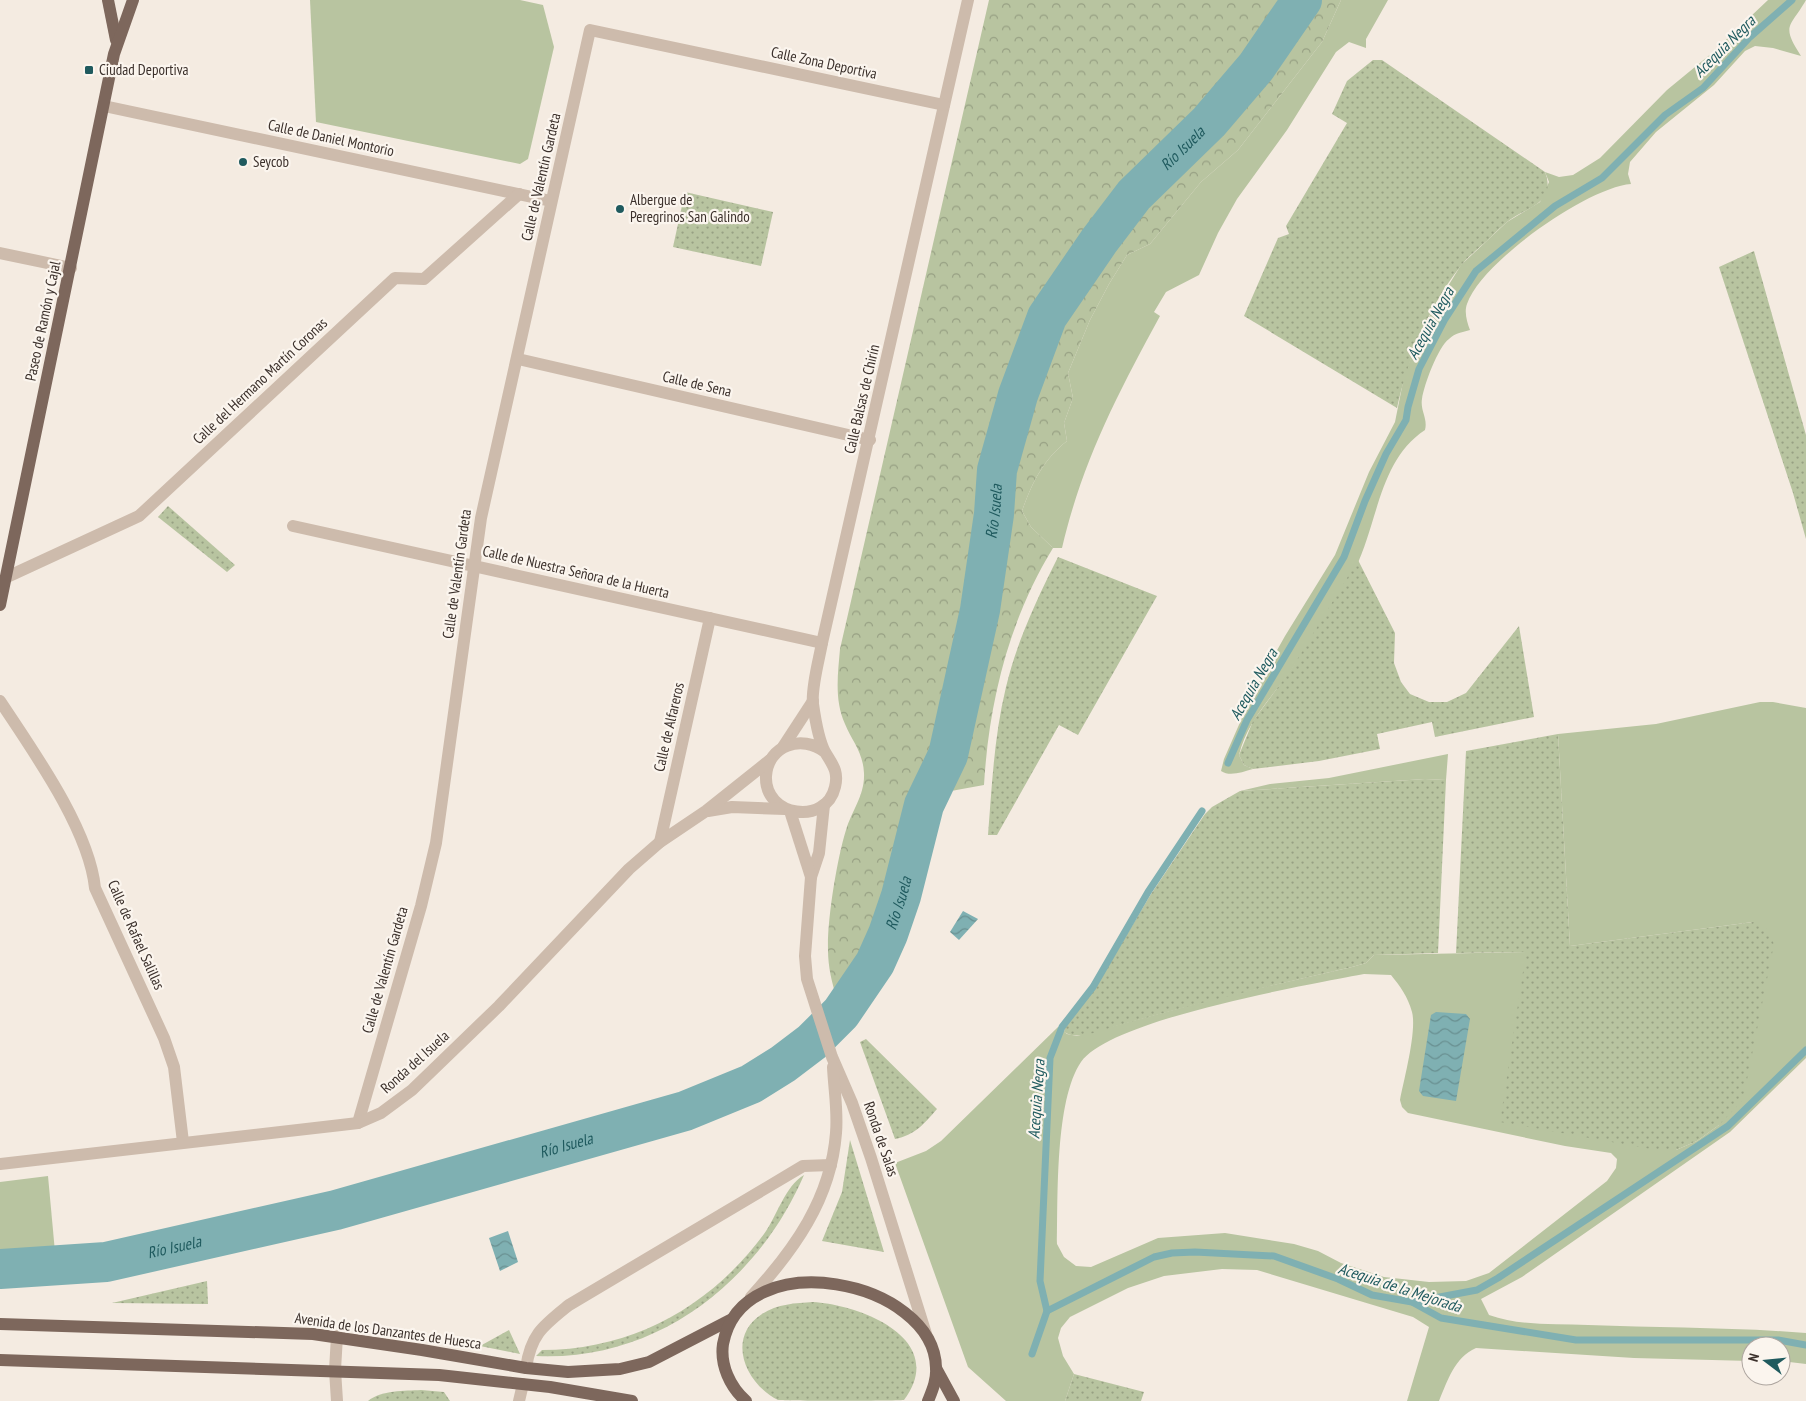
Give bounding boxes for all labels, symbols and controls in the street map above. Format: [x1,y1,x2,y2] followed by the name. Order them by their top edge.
[1689,10,1760,81] water label: Acequia Negra
[769,42,879,83] street label: Calle Zona Deportiva
[99,60,189,79] place label: Ciudad Deportiva
[83,64,95,76] marker: Ciudad Deportiva
[517,111,564,243] street label: Calle de Valentín Gardeta
[266,115,396,160] street label: Calle de Daniel Montorio
[1156,121,1210,174] water label: Río Isuela
[253,152,289,171] place label: Seycob
[237,156,249,168] marker: Seycob
[630,190,750,226] place label: Albergue de Peregrinos San Galindo
[614,203,626,215] marker: Albergue de Peregrinos San Galindo
[21,259,65,383] street label: Paseo de Ramón y Cajal
[1402,282,1459,362] water label: Acequia Negra
[188,313,331,448] street label: Calle del Hermano Martín Coronas
[840,342,883,455] street label: Calle Balsas de Chirín
[661,366,733,401] street label: Calle de Sena
[981,482,1006,540] water label: Río Isuela
[438,508,475,640] street label: Calle de Valentín Gardeta
[481,541,671,602] street label: Calle de Nuestra Señora de la Huerta
[1225,643,1282,723] water label: Acequia Negra
[649,680,688,773] street label: Calle de Alfareros
[880,873,916,932] water label: Río Isuela
[104,877,169,993] street label: Calle de Rafael Salillas
[357,904,412,1035] street label: Calle de Valentín Gardeta
[377,1026,453,1097] street label: Ronda del Isuela
[1023,1057,1049,1139] water label: Acequia Negra
[860,1099,903,1179] street label: Ronda de Salas
[537,1127,596,1162] water label: Río Isuela
[145,1231,204,1262] water label: Río Isuela
[1336,1258,1466,1317] water label: Acequia de la Mejorada
[294,1308,483,1353] street label: Avenida de los Danzantes de Huesca
[1741,1336,1791,1386] north arrow
[1744,1351,1763,1364] text: N

